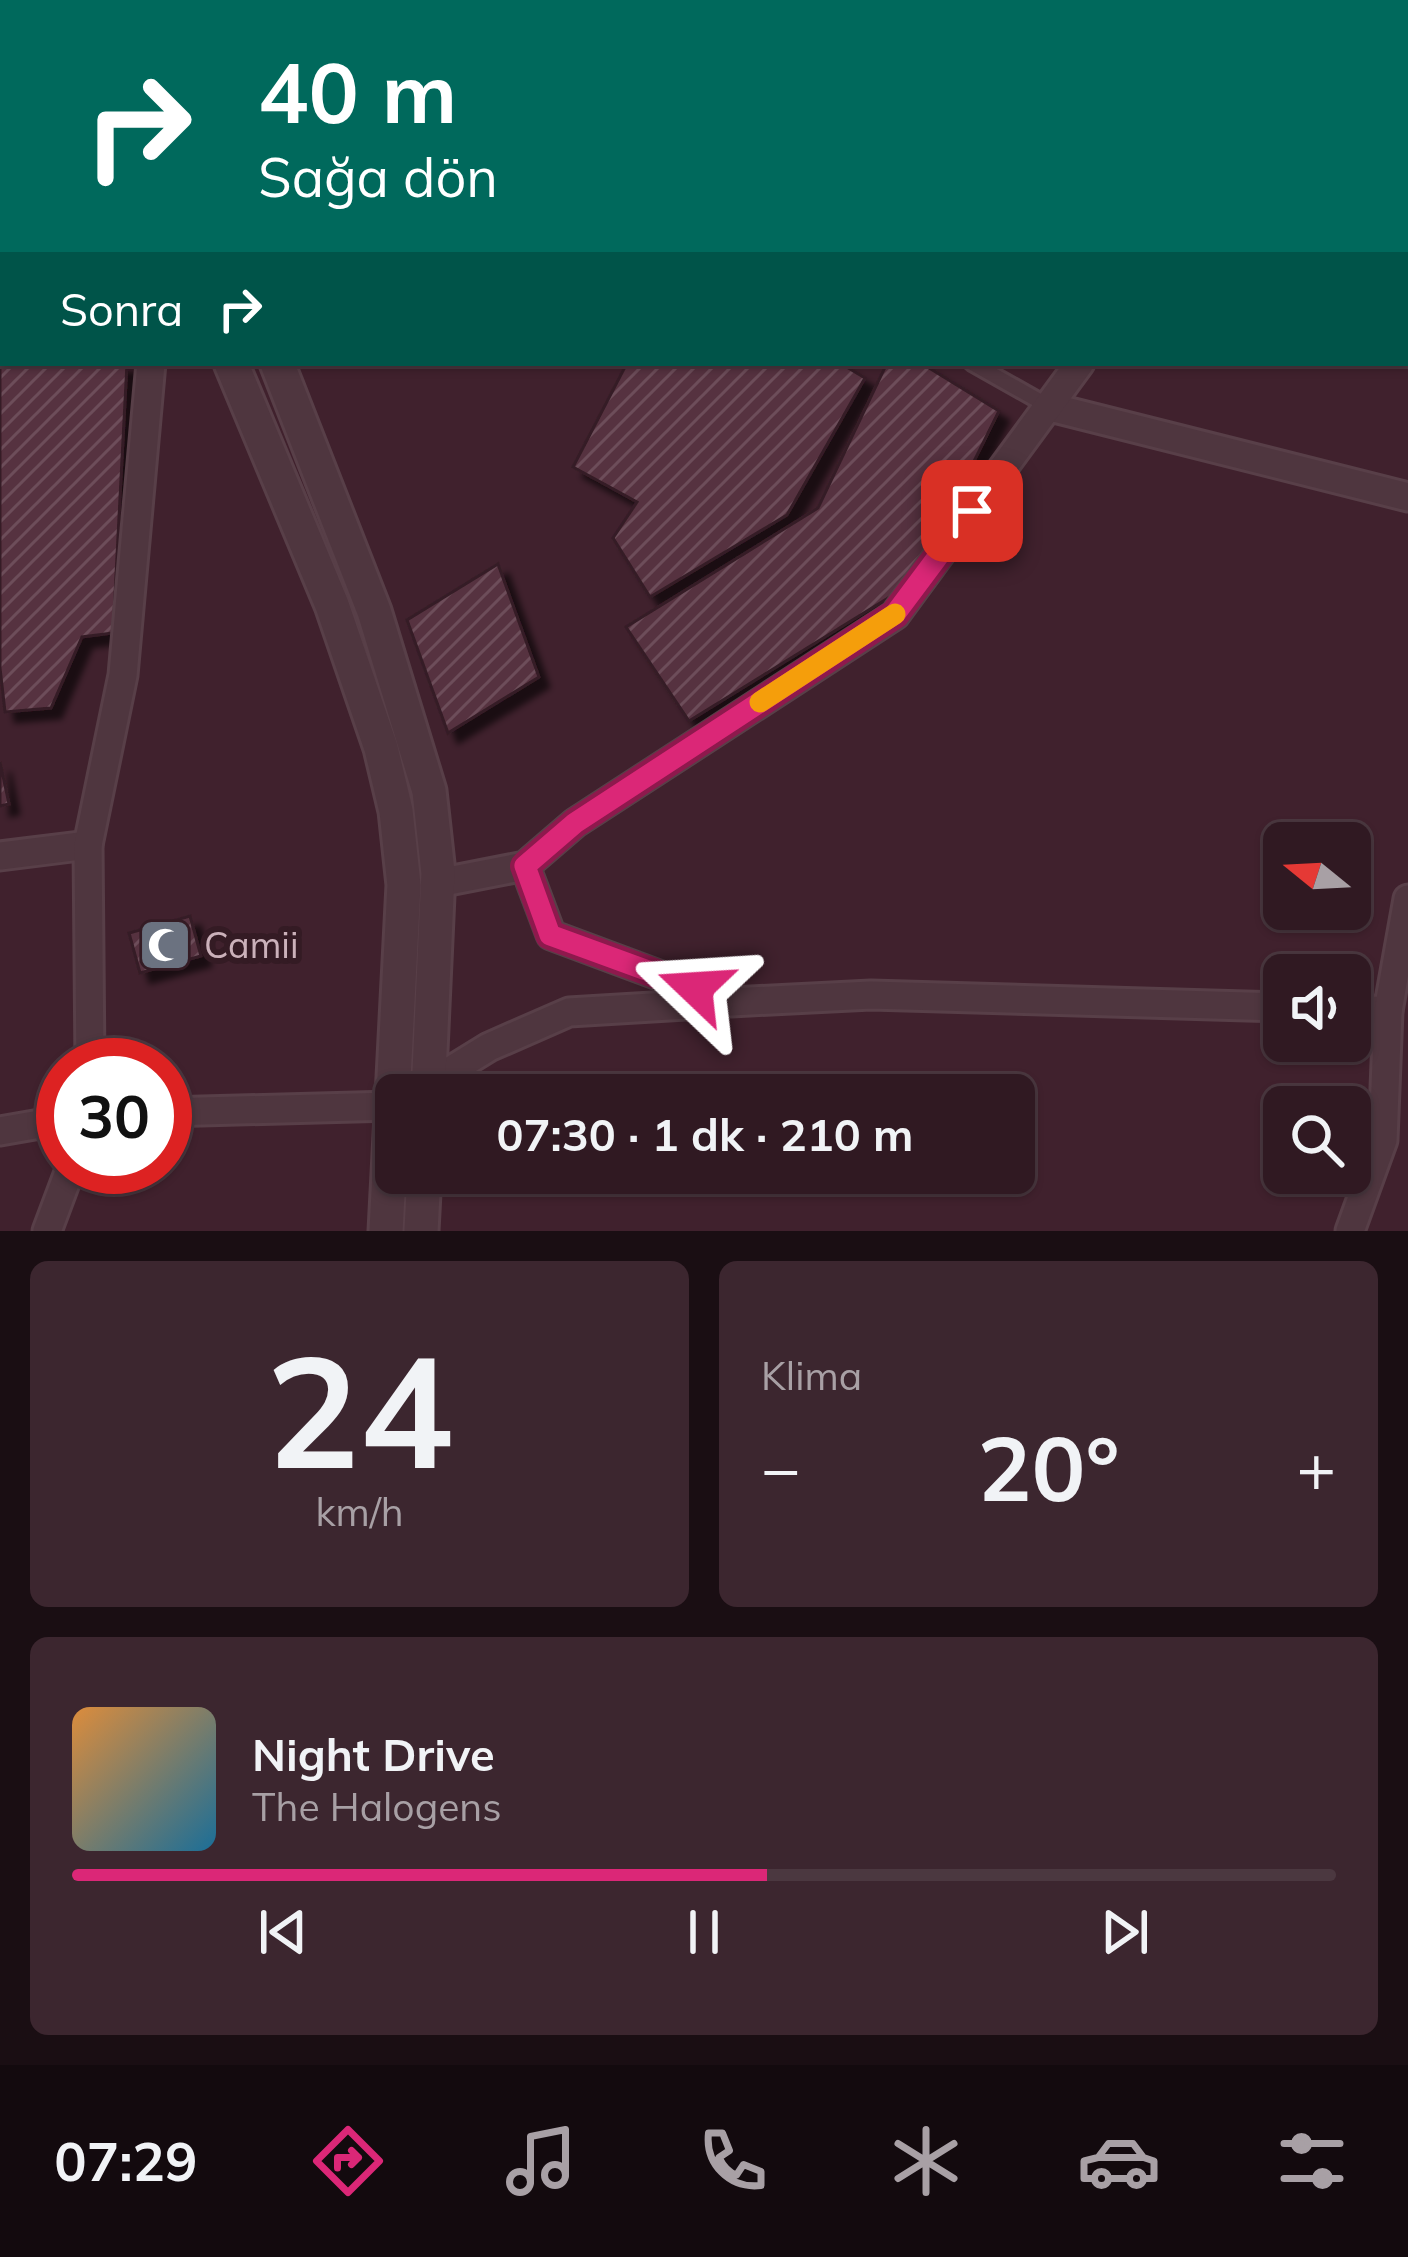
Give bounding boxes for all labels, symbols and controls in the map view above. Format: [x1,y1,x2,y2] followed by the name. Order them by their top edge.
[258,39,457,144] text: 40 m
[60,48,216,204] icon: right
[258,143,498,211] text: Sağa dön
[207,276,273,342] icon: right
[60,281,183,337] text: Sonra
[921,460,1023,562] pin
[939,478,1005,544] icon: arrive
[1263,822,1371,930] north arrow
[1263,822,1371,1194] map controls
[137,917,193,973] mosque icon: Camii
[204,922,299,967] place label: Camii
[632,925,758,1051] position arrow
[1263,954,1371,1062] button: sound
[36,1038,192,1194] speed limit sign: 30
[1263,1086,1371,1194] button: search
[497,1106,913,1162] text: 07:30 · 1 dk · 210 m
[266,1311,453,1507] text: 24
[761,1351,862,1400] text: Klima
[977,1411,1120,1524] text: 20°
[761,1426,801,1509] text: −
[1296,1426,1336,1509] text: +
[315,1487,404,1536] text: km/h
[252,1726,495,1782] text: Night Drive
[252,1782,502,1831] text: The Halogens
[250,1899,316,1965] icon: previous
[671,1899,737,1965] icon: pause
[1092,1899,1158,1965] icon: next
[306,2119,390,2203] icon: directions
[499,2119,583,2203] icon: music
[691,2119,775,2203] icon: phone
[884,2119,968,2203] icon: climate
[1077,2119,1161,2203] icon: car
[1270,2119,1354,2203] icon: filters
[54,2127,197,2195] text: 07:29

